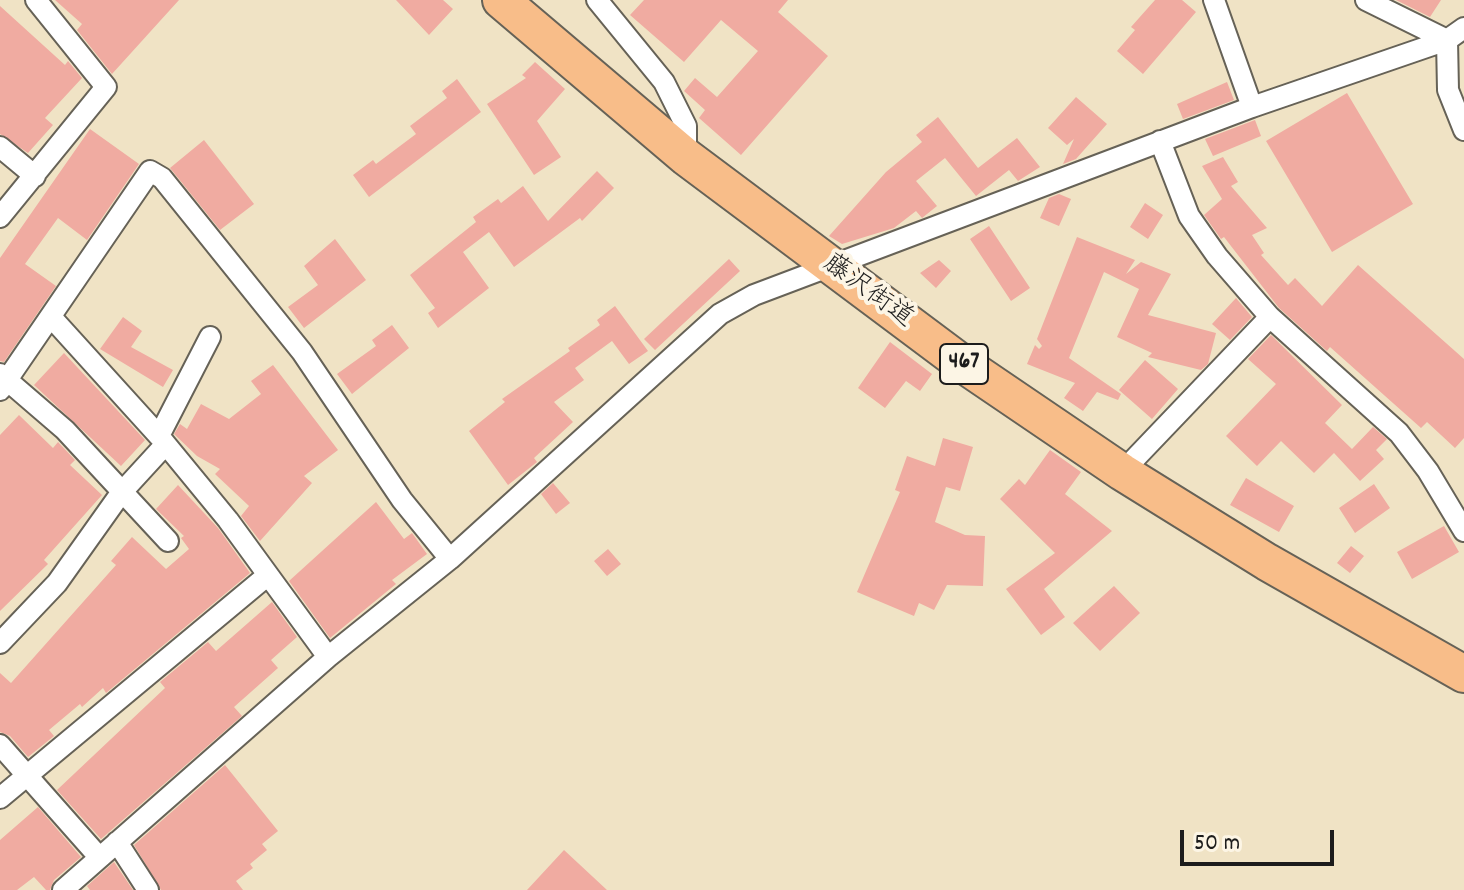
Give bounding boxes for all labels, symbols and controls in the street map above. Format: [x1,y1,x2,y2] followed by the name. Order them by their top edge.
[816,250,918,336] street label: 藤沢街道
[940,344,988,384] road number: 467
[1184,814,1338,864] scale bar
[1194,827,1240,861] text: 50 m

